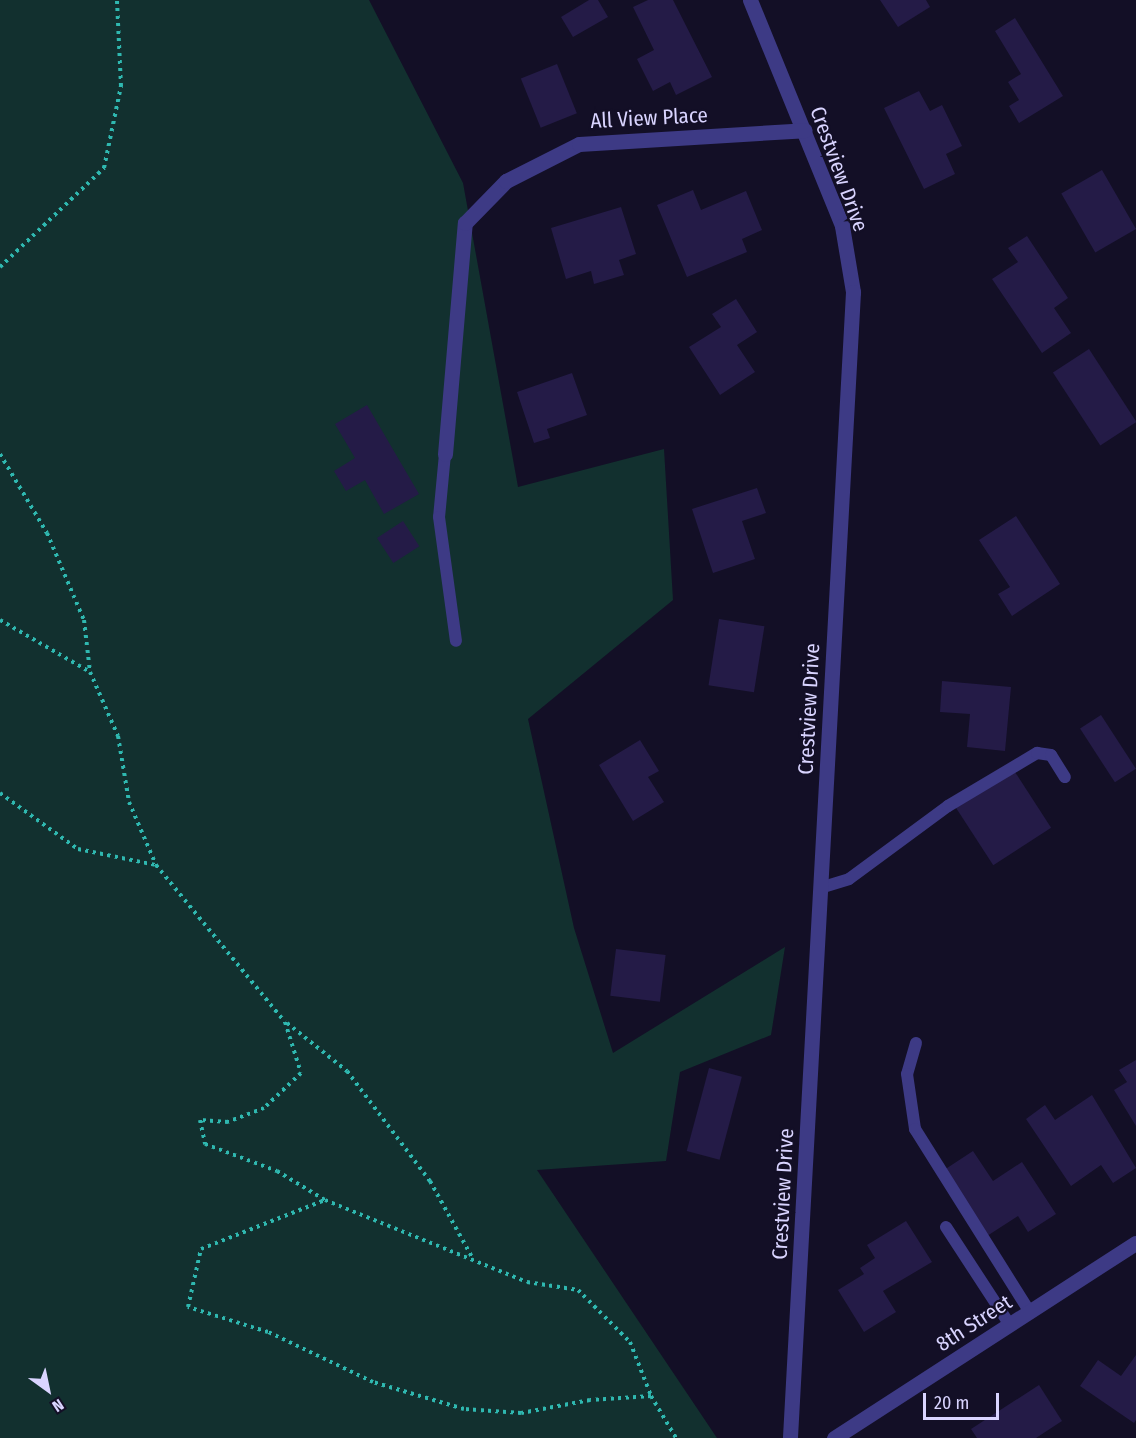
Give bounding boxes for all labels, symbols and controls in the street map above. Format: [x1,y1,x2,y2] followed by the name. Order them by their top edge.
[590,102,708,134] street label: All View Place
[805,103,873,235] street label: Crestview Drive
[793,643,825,775] street label: Crestview Drive
[767,1128,799,1260] street label: Crestview Drive
[931,1289,1017,1357] street label: 8th Street
[18,1360,78,1420] north arrow
[926,1381,1002,1419] scale bar
[934,1392,969,1414] text: 20 m
[49,1395,67,1416] text: N

